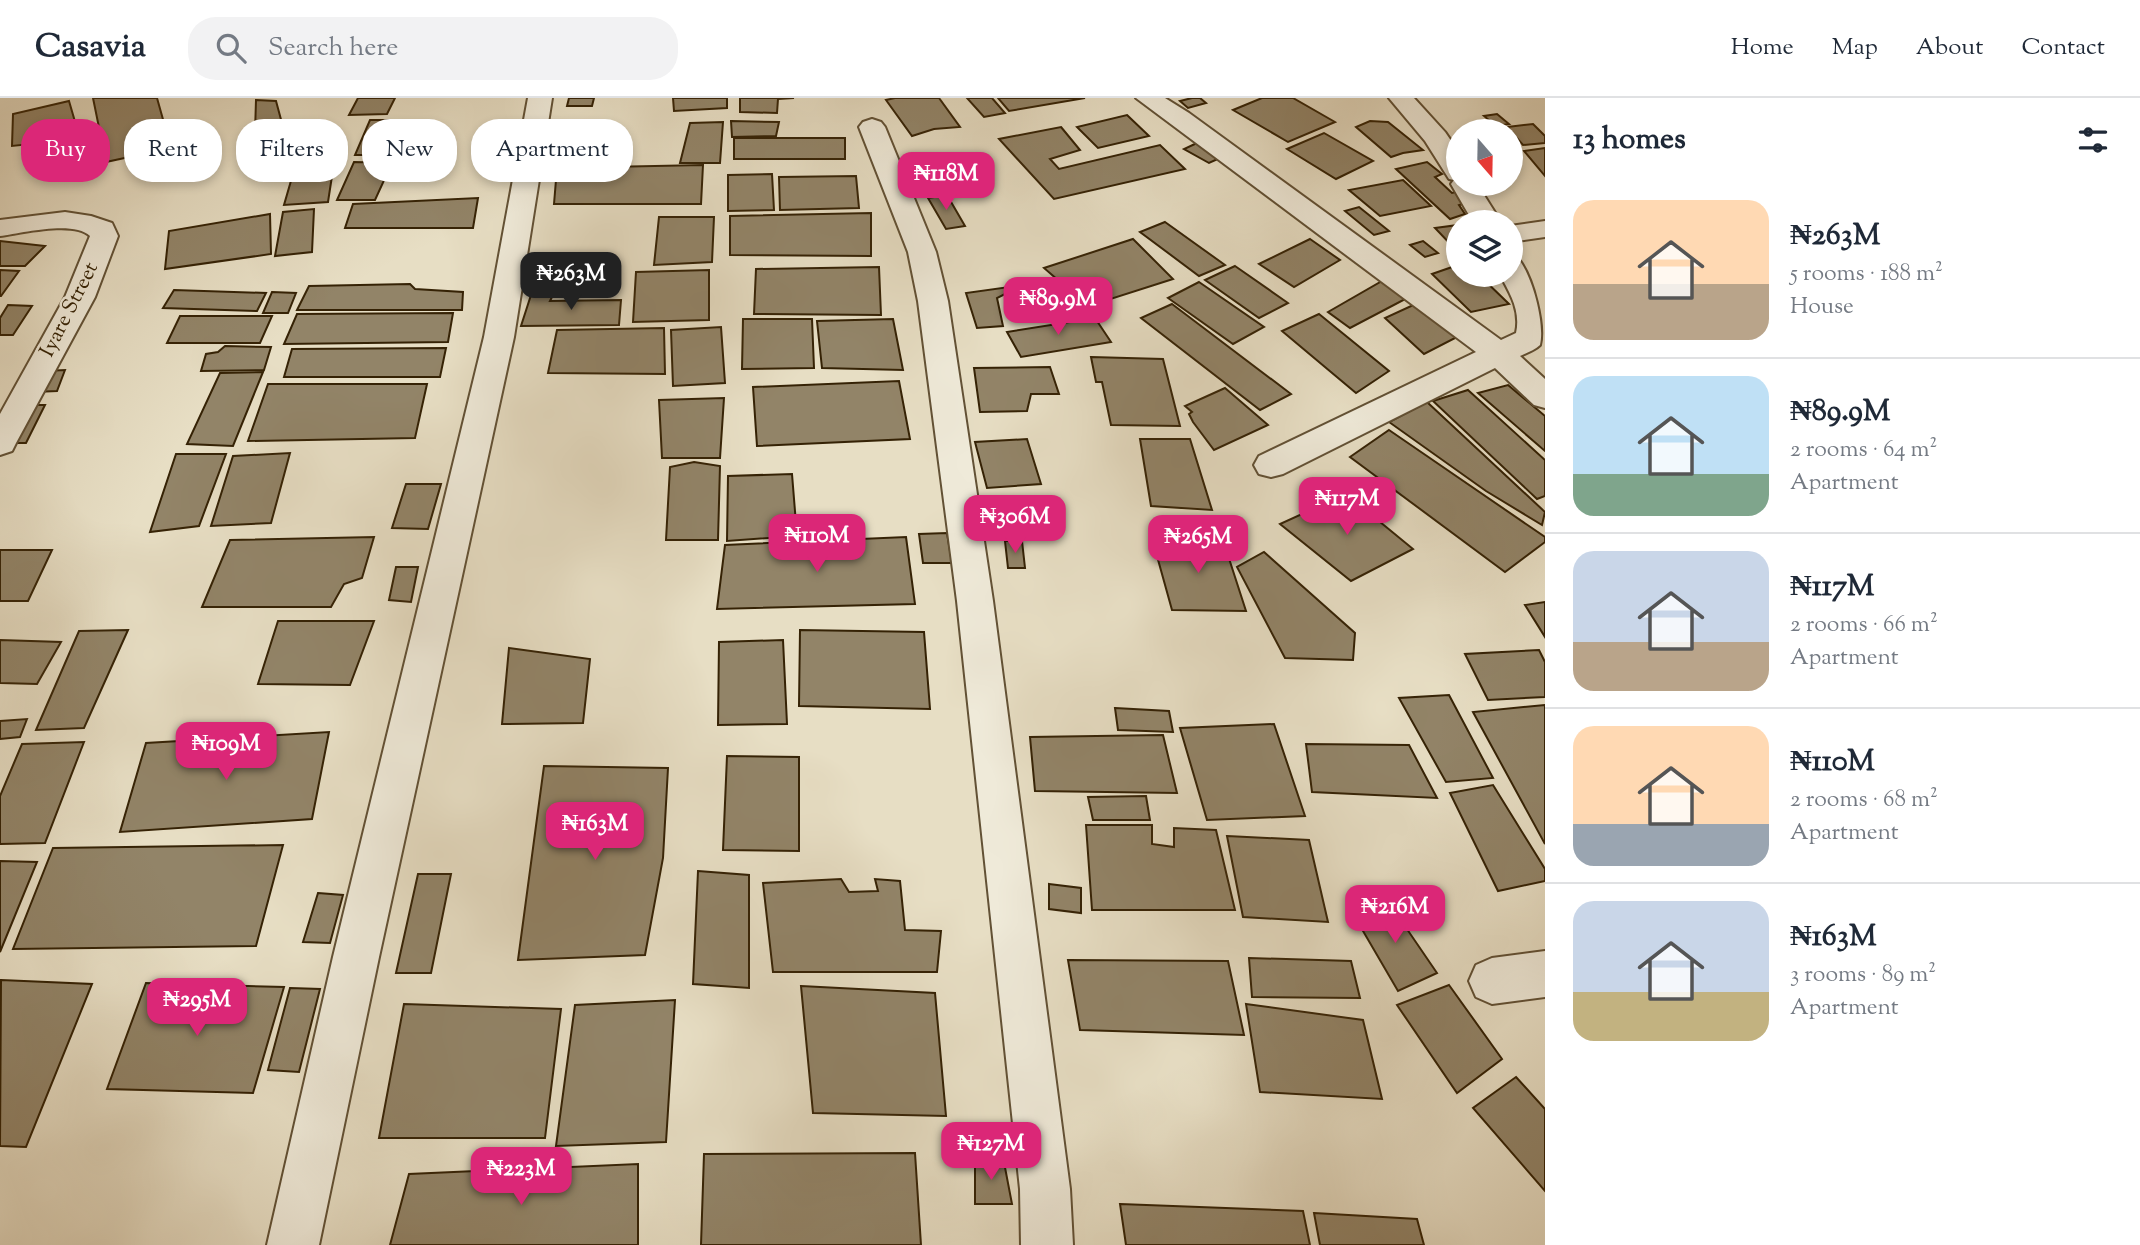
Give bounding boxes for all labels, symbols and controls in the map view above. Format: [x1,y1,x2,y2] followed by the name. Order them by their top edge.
[188,17,678,80] search box
[35,24,146,72] text: Casavia
[212,29,250,67] icon: search
[268,30,398,67] text: Search here
[1731,31,1794,65] text: Home
[1832,31,1878,65] text: Map
[1916,31,1983,65] text: About
[2021,31,2105,65] text: Contact
[21,119,110,182] chip: Buy
[124,119,222,182] chip: Rent
[236,119,348,182] chip: Filters
[362,119,457,182] chip: New
[471,119,633,182] chip: Apartment
[1446,119,1522,196] north arrow
[1446,119,1523,287] map controls
[1573,119,1686,162] text: 13 homes
[2074,121,2112,159] icon: filters
[897,152,995,212] pin: ₦118M
[914,158,978,191] text: ₦118M
[1446,210,1523,287] button: layers
[1790,215,1880,258] text: ₦263M
[1629,228,1713,312] icon: home
[522,252,620,312] pin: ₦263M
[33,257,107,363] street label: Iyare Street
[536,258,606,291] text: ₦263M
[1790,258,1943,291] text: 5 rooms · 188 m²
[1001,278,1115,337] pin: ₦89.9M
[1020,283,1096,316] text: ₦89.9M
[1790,291,1854,324] text: House
[1790,391,1890,434] text: ₦89.9M
[1629,404,1713,488] icon: home
[1790,434,1937,467] text: 2 rooms · 64 m²
[1790,467,1899,500] text: Apartment
[1298,478,1396,537] pin: ₦117M
[1315,483,1379,516] text: ₦117M
[966,496,1064,555] pin: ₦306M
[980,501,1050,534] text: ₦306M
[768,514,866,574] pin: ₦110M
[1149,516,1247,575] pin: ₦265M
[785,520,849,553] text: ₦110M
[1164,521,1232,554] text: ₦265M
[1790,566,1874,609] text: ₦117M
[1629,579,1713,663] icon: home
[1790,609,1938,642] text: 2 rooms · 66 m²
[1790,642,1899,675] text: Apartment
[177,722,275,782] pin: ₦109M
[192,728,260,761] text: ₦109M
[1790,741,1875,784] text: ₦110M
[1629,754,1713,838] icon: home
[1790,784,1938,817] text: 2 rooms · 68 m²
[546,802,644,862] pin: ₦163M
[562,808,628,841] text: ₦163M
[1790,817,1899,850] text: Apartment
[1346,886,1444,945] pin: ₦216M
[1361,891,1429,924] text: ₦216M
[1790,916,1876,959] text: ₦163M
[1629,929,1713,1013] icon: home
[1790,959,1936,992] text: 3 rooms · 89 m²
[148,978,246,1038] pin: ₦295M
[163,984,231,1017] text: ₦295M
[1790,992,1899,1025] text: Apartment
[942,1122,1040,1182] pin: ₦127M
[957,1128,1025,1161] text: ₦127M
[472,1148,570,1207] pin: ₦223M
[487,1153,555,1186] text: ₦223M

